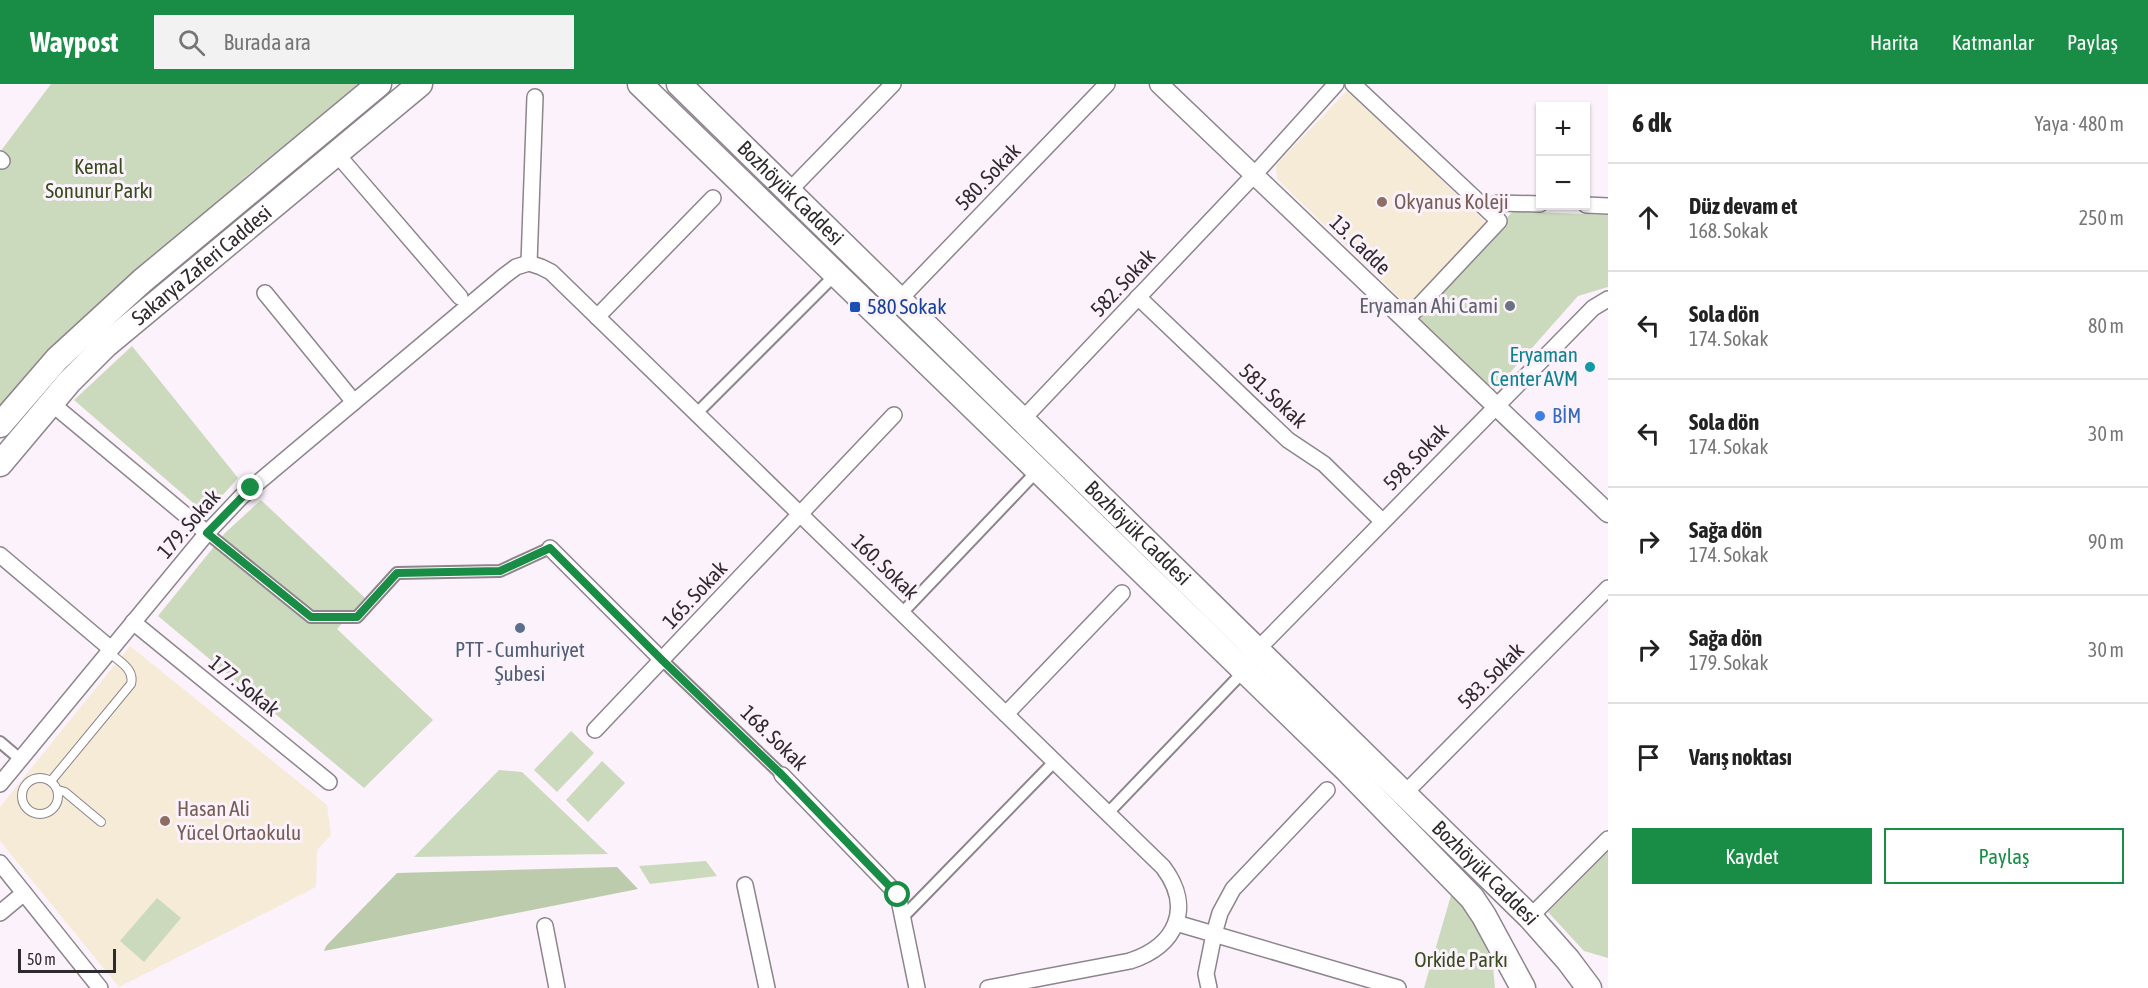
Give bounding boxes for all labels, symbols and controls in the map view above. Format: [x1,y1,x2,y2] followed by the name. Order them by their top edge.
[154,15,574,69] search box
[30,26,118,58] text: Waypost
[175,26,208,59] icon: search
[223,29,311,55] text: Burada ara
[1870,30,1919,54] text: Harita
[1952,30,2034,54] text: Katmanlar
[2067,30,2118,54] text: Paylaş
[1536,102,1590,210] map controls
[1536,102,1590,156] button: +
[1632,108,1672,138] text: 6 dk
[2035,112,2124,135] text: Yaya · 480 m
[733,135,849,250] street label: Bozhöyük Caddesi
[950,138,1025,215] street label: 580. Sokak
[45,154,153,202] park label: Kemal Sonunur Parkı
[1536,156,1590,210] button: −
[1394,189,1509,213] place label: Okyanus Koleji
[1689,193,1797,219] text: Düz devam et
[1375,195,1389,209] marker: Okyanus Koleji
[126,200,276,330] street label: Sakarya Zaferi Caddesi
[1632,201,1665,234] icon: ahead
[2079,206,2124,229] text: 250 m
[1325,210,1396,279] street label: 13. Cadde
[1689,219,1768,242] text: 168. Sokak
[1085,244,1159,321] street label: 582. Sokak
[1359,293,1498,317] place label: Eryaman Ahi Cami
[867,294,946,318] place label: 580 Sokak
[1503,299,1517,313] marker: Eryaman Ahi Cami
[848,300,862,314] marker: 580 Sokak
[1689,301,1759,327] text: Sola dön
[1632,309,1665,342] icon: left
[2088,314,2124,337] text: 80 m
[1689,327,1768,350] text: 174. Sokak
[1490,342,1578,390] place label: Eryaman Center AVM
[1235,358,1312,432] street label: 581. Sokak
[1583,360,1597,374] marker: Eryaman Center AVM
[1552,403,1581,427] place label: BİM
[1533,409,1547,423] marker: BİM
[1689,409,1759,435] text: Sola dön
[1632,417,1665,450] icon: left
[1378,418,1453,495] street label: 598. Sokak
[2088,422,2124,445] text: 30 m
[1689,435,1768,458] text: 174. Sokak
[237,474,263,500] route end
[1080,475,1197,590] street label: Bozhöyük Caddesi
[152,484,225,563] street label: 179. Sokak
[1689,517,1762,543] text: Sağa dön
[1632,525,1665,558] icon: right
[847,529,924,604] street label: 160. Sokak
[2088,530,2124,553] text: 90 m
[1689,543,1768,566] text: 174. Sokak
[657,556,731,633] street label: 165. Sokak
[513,621,527,635] marker: PTT - Cumhuriyet Şubesi
[1689,625,1762,651] text: Sağa dön
[1632,633,1665,666] icon: right
[455,637,585,685] place label: PTT - Cumhuriyet Şubesi
[1452,637,1528,713] street label: 583. Sokak
[2088,638,2124,661] text: 30 m
[205,650,284,721] street label: 177. Sokak
[1689,651,1768,674] text: 179. Sokak
[736,700,813,775] street label: 168. Sokak
[1632,741,1665,774] icon: arrive
[1689,744,1792,770] text: Varış noktası
[177,796,301,844] place label: Hasan Ali Yücel Ortaokulu
[158,814,172,828] marker: Hasan Ali Yücel Ortaokulu
[1428,815,1544,929] street label: Bozhöyük Caddesi
[1632,828,1872,884] button: Kaydet
[1884,828,2124,884] button: Paylaş
[884,881,910,907] route start
[18,946,116,974] scale bar
[1414,947,1508,971] park label: Orkide Parkı
[27,950,56,968] text: 50 m

